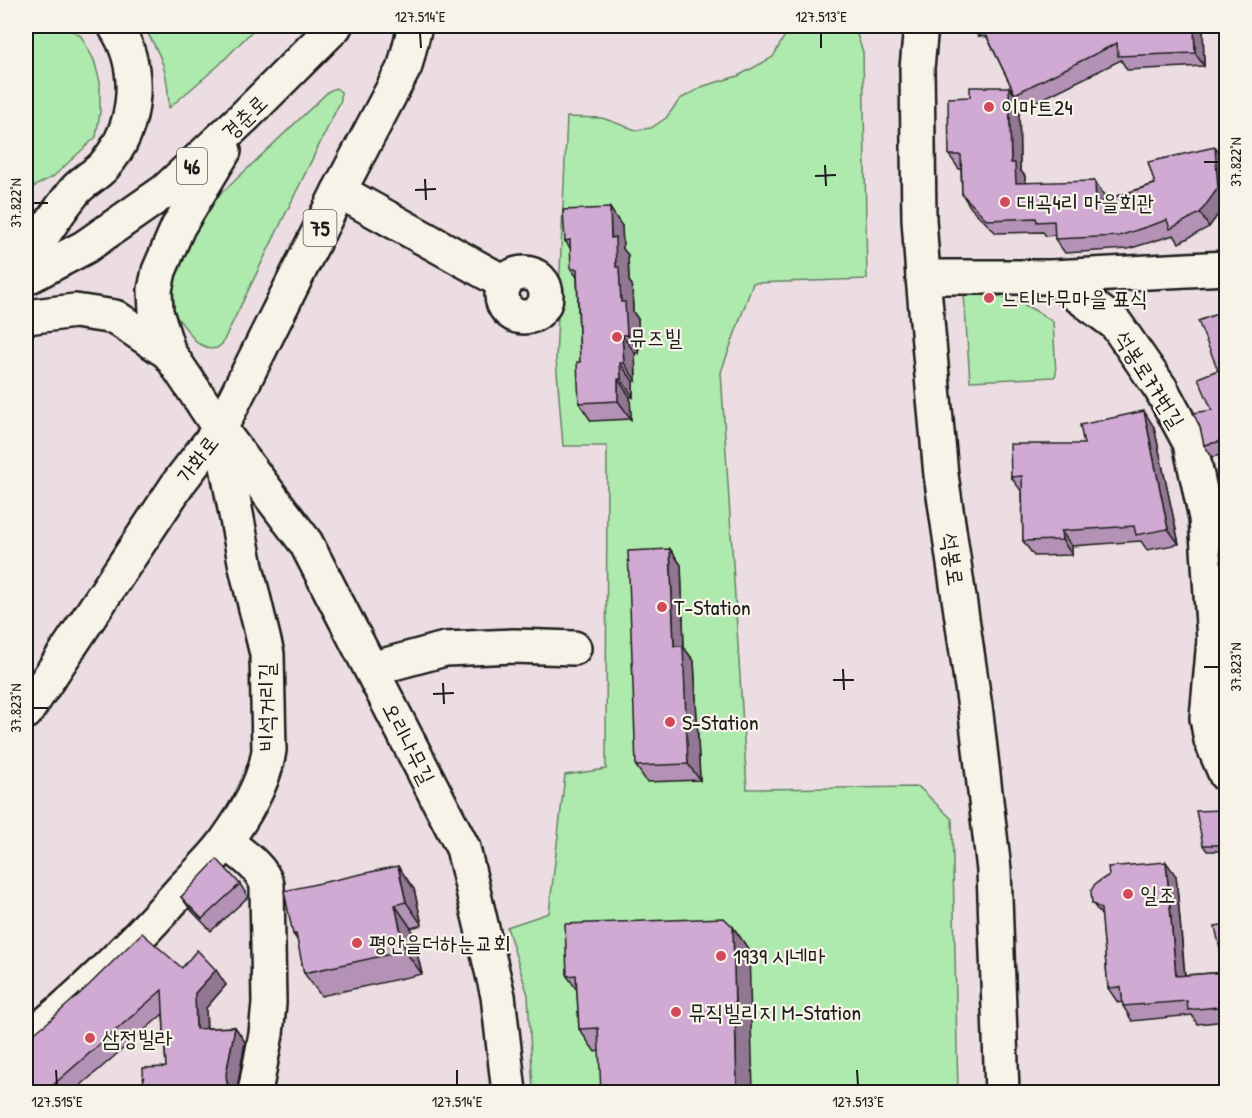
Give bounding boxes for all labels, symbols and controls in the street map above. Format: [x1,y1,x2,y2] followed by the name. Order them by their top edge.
[395,6,446,27] text: 127.514°E
[795,6,847,27] text: 127.513°E
[214,88,274,146] street label: 경춘로
[1001,92,1073,122] place label: 이마트24
[982,100,996,114] marker: 이마트24
[1225,137,1246,187] text: 37.822°N
[177,148,207,184] road number: 46
[5,178,26,228] text: 37.822°N
[1017,187,1154,217] place label: 대곡4리 마을회관
[998,195,1012,209] marker: 대곡4리 마을회관
[304,210,336,246] road number: 75
[1001,283,1148,313] place label: 느티나무마을 표식
[982,291,996,305] marker: 느티나무마을 표식
[629,322,682,352] place label: 뮤즈빌
[1108,324,1192,434] street label: 석봉로77번길
[610,330,624,344] marker: 뮤즈빌
[169,429,225,489] street label: 가화로
[934,531,972,587] street label: 석봉로
[674,592,751,622] place label: T-Station
[655,600,669,614] marker: T-Station
[1225,642,1246,692] text: 37.823°N
[251,662,281,751] street label: 비석거리길
[5,683,26,733] text: 37.823°N
[376,697,443,790] street label: 오리나무길
[682,707,759,737] place label: S-Station
[663,715,677,729] marker: S-Station
[1140,879,1175,909] place label: 일조
[1121,887,1135,901] marker: 일조
[369,928,511,958] place label: 평안을더하는교회
[350,936,364,950] marker: 평안을더하는교회
[733,941,825,971] place label: 1939 시네마
[714,949,728,963] marker: 1939 시네마
[688,997,861,1027] place label: 뮤직빌리지 M-Station
[669,1005,683,1019] marker: 뮤직빌리지 M-Station
[102,1023,173,1053] place label: 삼정빌라
[83,1031,97,1045] marker: 삼정빌라
[31,1091,83,1112] text: 127.515°E
[432,1091,483,1112] text: 127.514°E
[832,1091,884,1112] text: 127.513°E

